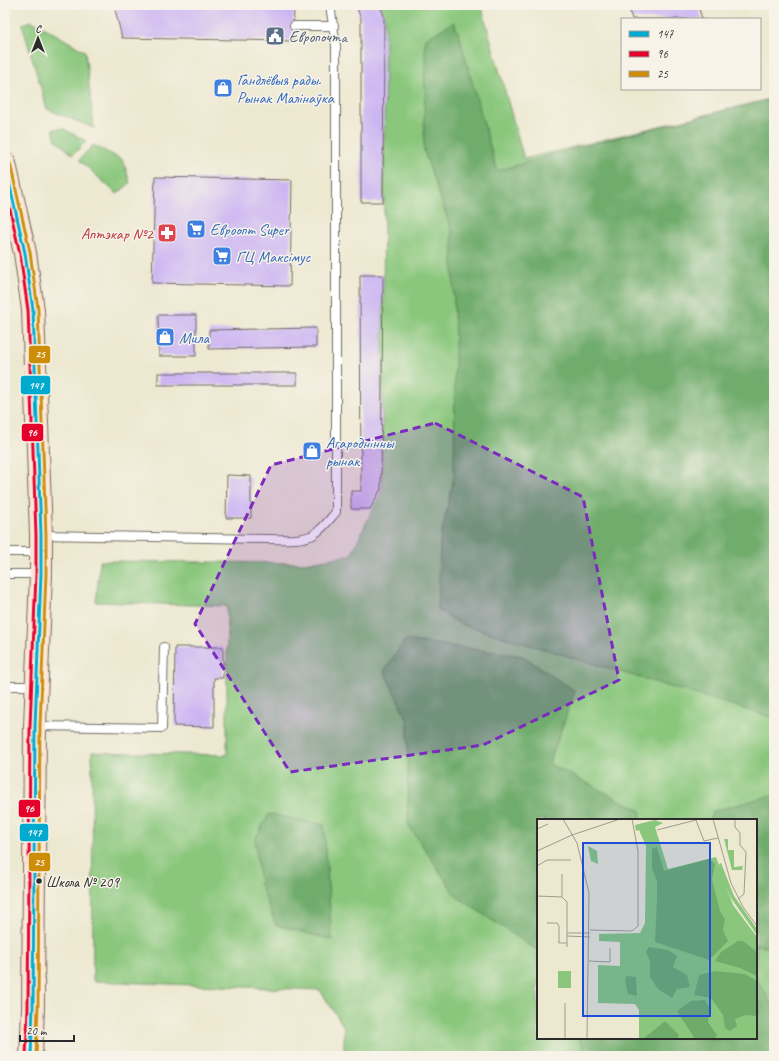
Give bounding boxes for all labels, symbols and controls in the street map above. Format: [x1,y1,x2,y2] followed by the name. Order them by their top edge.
[18,18,58,58] north arrow
[621,18,761,90] legend
[35,21,42,35] text: С
[264,25,286,47] public building icon: Европочта
[657,26,674,42] text: 147
[289,27,349,47] place label: Европочта
[657,46,668,62] text: 96
[657,66,668,82] text: 25
[237,70,335,108] place label: Гандлёвыя рады. Рынак Малінаўка
[212,77,234,99] shop icon: Гандлёвыя рады. Рынак Малінаўка
[185,218,207,240] supermarket icon: Евроопт Super
[210,220,290,240] place label: Евроопт Super
[156,222,178,244] pharmacy icon: Аптэкар №2
[81,224,155,244] place label: Аптэкар №2
[211,245,233,267] supermarket icon: ГЦ Максімус
[236,247,312,267] place label: ГЦ Максімус
[154,326,176,348] shop icon: Мила
[179,328,210,348] place label: Мила
[28,345,51,364] line badge: 25
[35,347,46,361] text: 25
[20,375,51,395] line badge: 147
[29,378,44,392] text: 147
[21,423,44,442] line badge: 96
[27,425,38,439] text: 96
[326,433,395,471] place label: Агароднінны рынак
[301,440,323,462] shop icon: Агароднінны рынак
[18,799,41,818] line badge: 96
[24,801,35,815] text: 96
[537,819,757,1039] inset map
[19,823,49,842] line badge: 147
[27,825,42,839] text: 147
[28,852,51,872] line badge: 25
[34,855,45,869] text: 25
[46,873,120,892] place label: Школа № 209
[34,876,44,886] marker: Школа № 209
[20,1017,74,1043] scale bar
[26,1023,48,1039] text: 20 m

